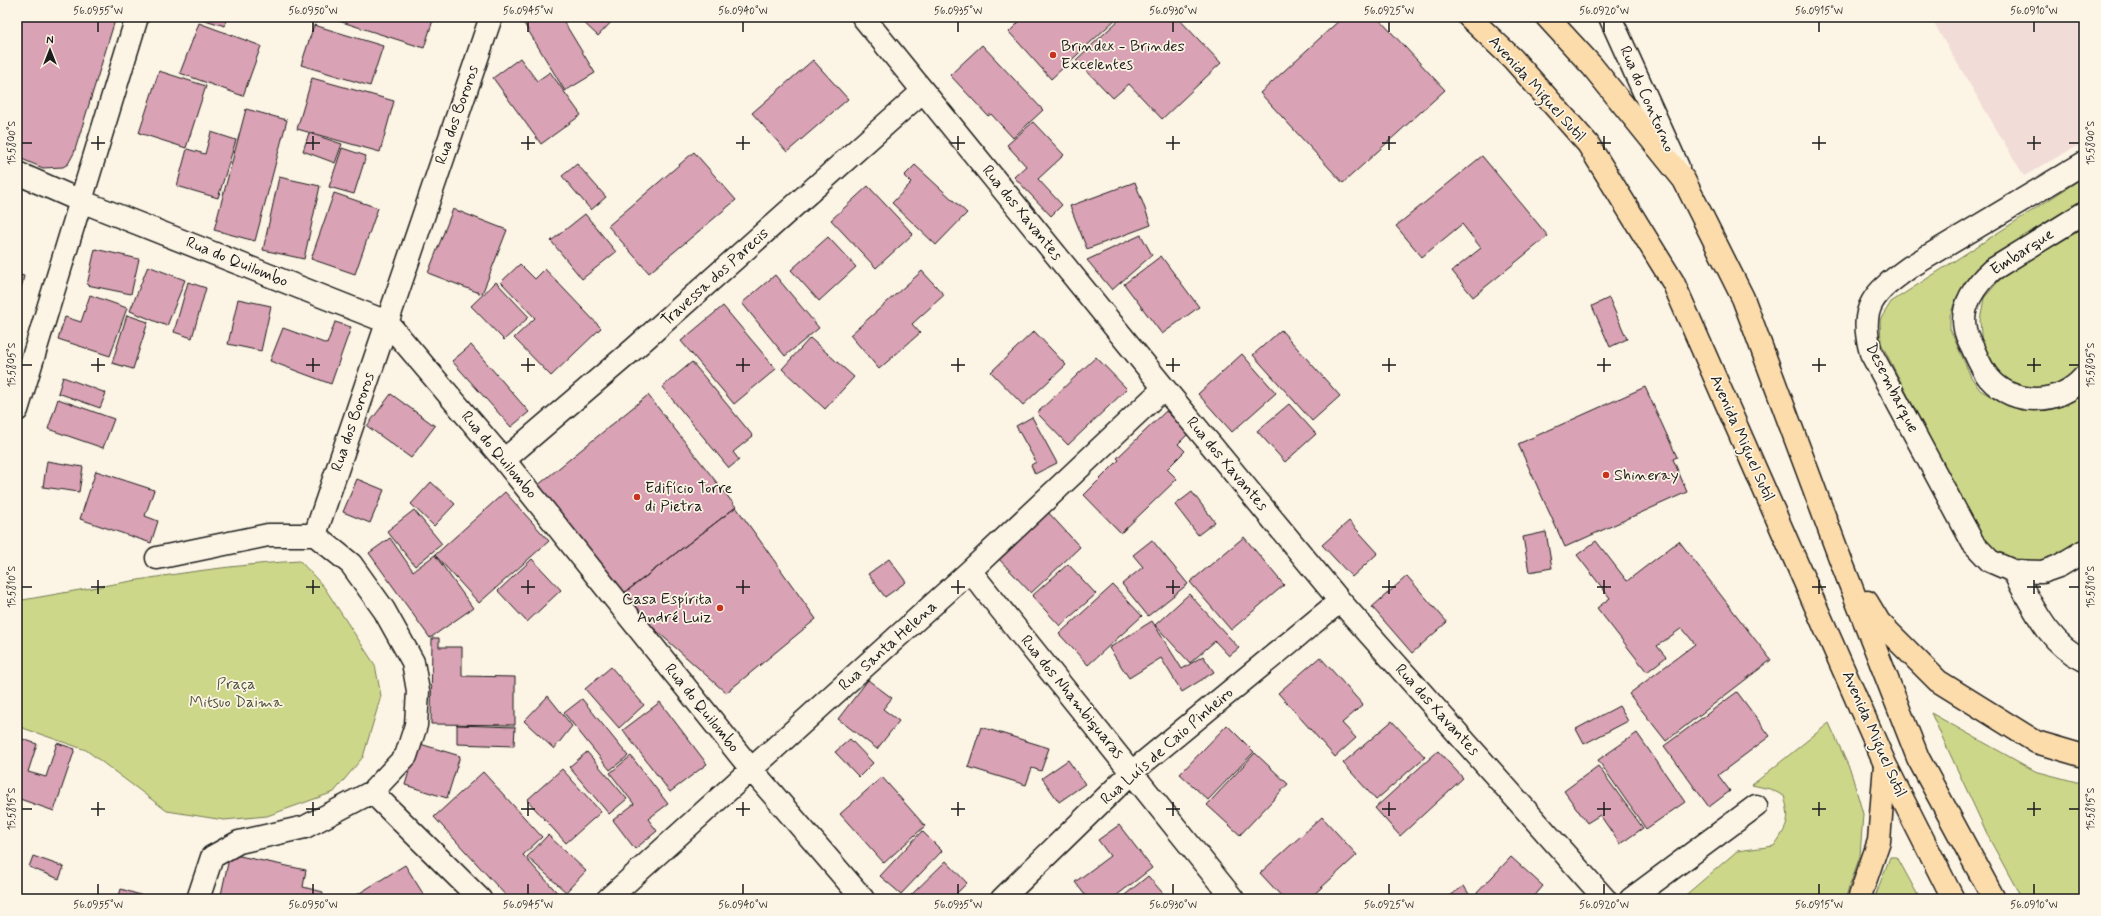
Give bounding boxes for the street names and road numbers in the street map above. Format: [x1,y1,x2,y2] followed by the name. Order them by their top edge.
[1483,31,1590,147] street label: Avenida Miguel Sutil
[1614,43,1680,155] street label: Rua do Contorno
[430,63,484,167] street label: Rua dos Bororos
[977,161,1067,265] street label: Rua dos Xavantes
[657,223,773,331] street label: Travessa dos Parecis
[1986,224,2058,280] street label: Embarque
[183,232,291,292] street label: Rua do Quilombo
[1860,340,1924,436] street label: Desembarque
[326,370,380,474] street label: Rua dos Bororos
[1704,372,1779,505] street label: Avenida Miguel Sutil
[456,407,542,503] street label: Rua do Quilombo
[1181,412,1273,516] street label: Rua dos Xavantes
[834,596,942,696] street label: Rua Santa Helena
[1016,631,1128,763] street label: Rua dos Nhambiquaras
[660,659,744,757] street label: Rua do Quilombo
[1390,659,1484,761] street label: Rua dos Xavantes
[1836,668,1911,801] street label: Avenida Miguel Sutil
[1096,682,1238,810] street label: Rua Luís de Caio Pinheiro

